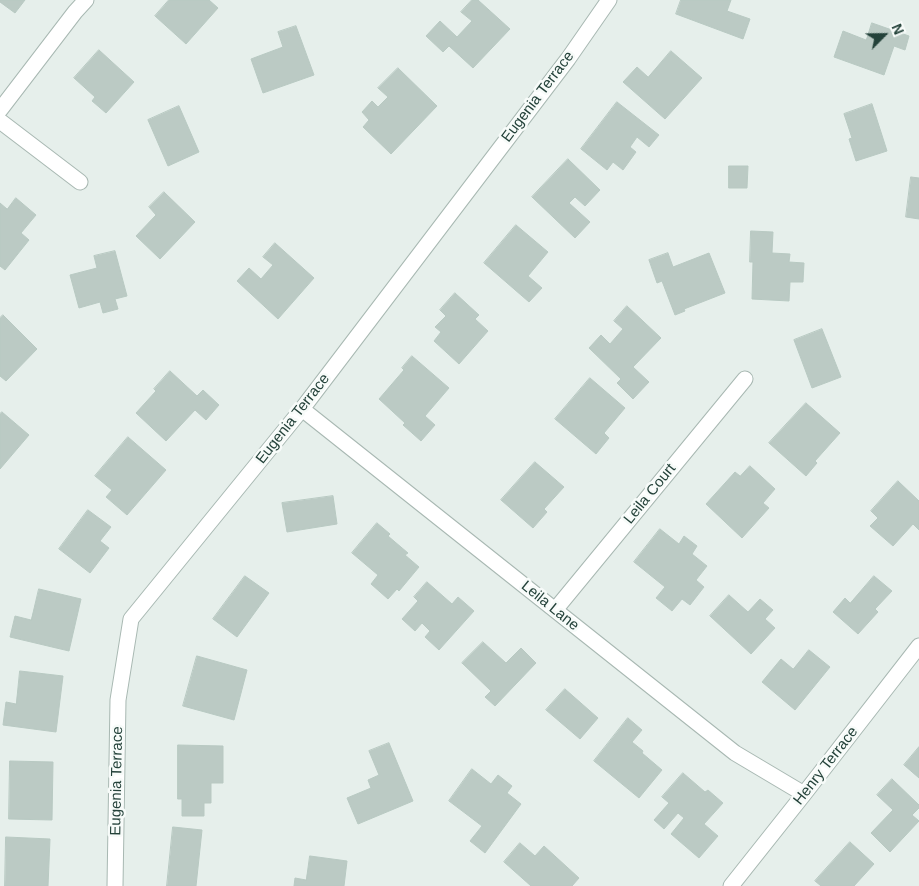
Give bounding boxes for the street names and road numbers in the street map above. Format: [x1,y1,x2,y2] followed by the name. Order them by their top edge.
[498,48,578,146] street label: Eugenia Terrace
[252,370,334,468] street label: Eugenia Terrace
[620,460,680,528] street label: Leila Court
[517,577,583,635] street label: Leila Lane
[790,723,862,809] street label: Henry Terrace
[107,726,127,836] street label: Eugenia Terrace

